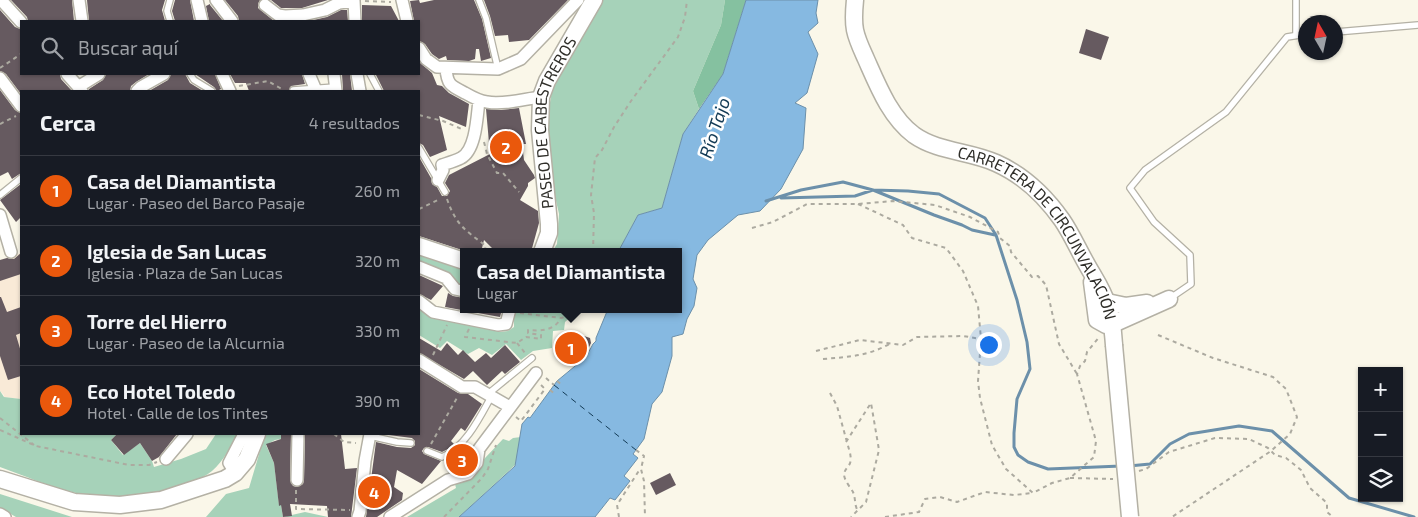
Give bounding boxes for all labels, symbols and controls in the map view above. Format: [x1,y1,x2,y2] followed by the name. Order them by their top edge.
[1298,15,1343,60] north arrow
[20,20,420,75] search box
[530,33,580,210] street label: PASEO DE CABESTREROS
[38,34,66,62] icon: search
[78,36,178,59] text: Buscar aquí
[694,95,734,161] water label: Río Tajo
[40,110,96,135] text: Cerca
[309,113,400,132] text: 4 resultados
[490,128,522,166] pin: 2
[956,142,1121,321] street label: CARRETERA DE CIRCUNVALACIÓN
[87,170,276,193] text: Casa del Diamantista
[53,181,59,200] text: 1
[355,181,400,200] text: 260 m
[87,193,305,212] text: Lugar · Paseo del Barco Pasaje
[87,240,267,263] text: Iglesia de San Lucas
[460,248,682,313] popup
[51,251,61,270] text: 2
[355,251,400,270] text: 320 m
[477,260,665,283] text: Casa del Diamantista
[87,263,283,282] text: Iglesia · Plaza de San Lucas
[477,283,518,302] text: Lugar
[87,310,227,333] text: Torre del Hierro
[51,321,61,340] text: 3
[355,321,400,340] text: 330 m
[555,329,587,367] pin: 1
[976,332,1002,358] your location
[87,333,285,352] text: Lugar · Paseo de la Alcurnia
[1358,367,1403,502] map controls
[1358,367,1403,412] button: +
[87,380,235,403] text: Eco Hotel Toledo
[51,391,61,410] text: 4
[355,391,400,410] text: 390 m
[87,403,268,422] text: Hotel · Calle de los Tintes
[1358,412,1403,457] button: −
[446,441,478,479] pin: 3
[1358,457,1403,502] button: layers
[358,473,390,511] pin: 4

